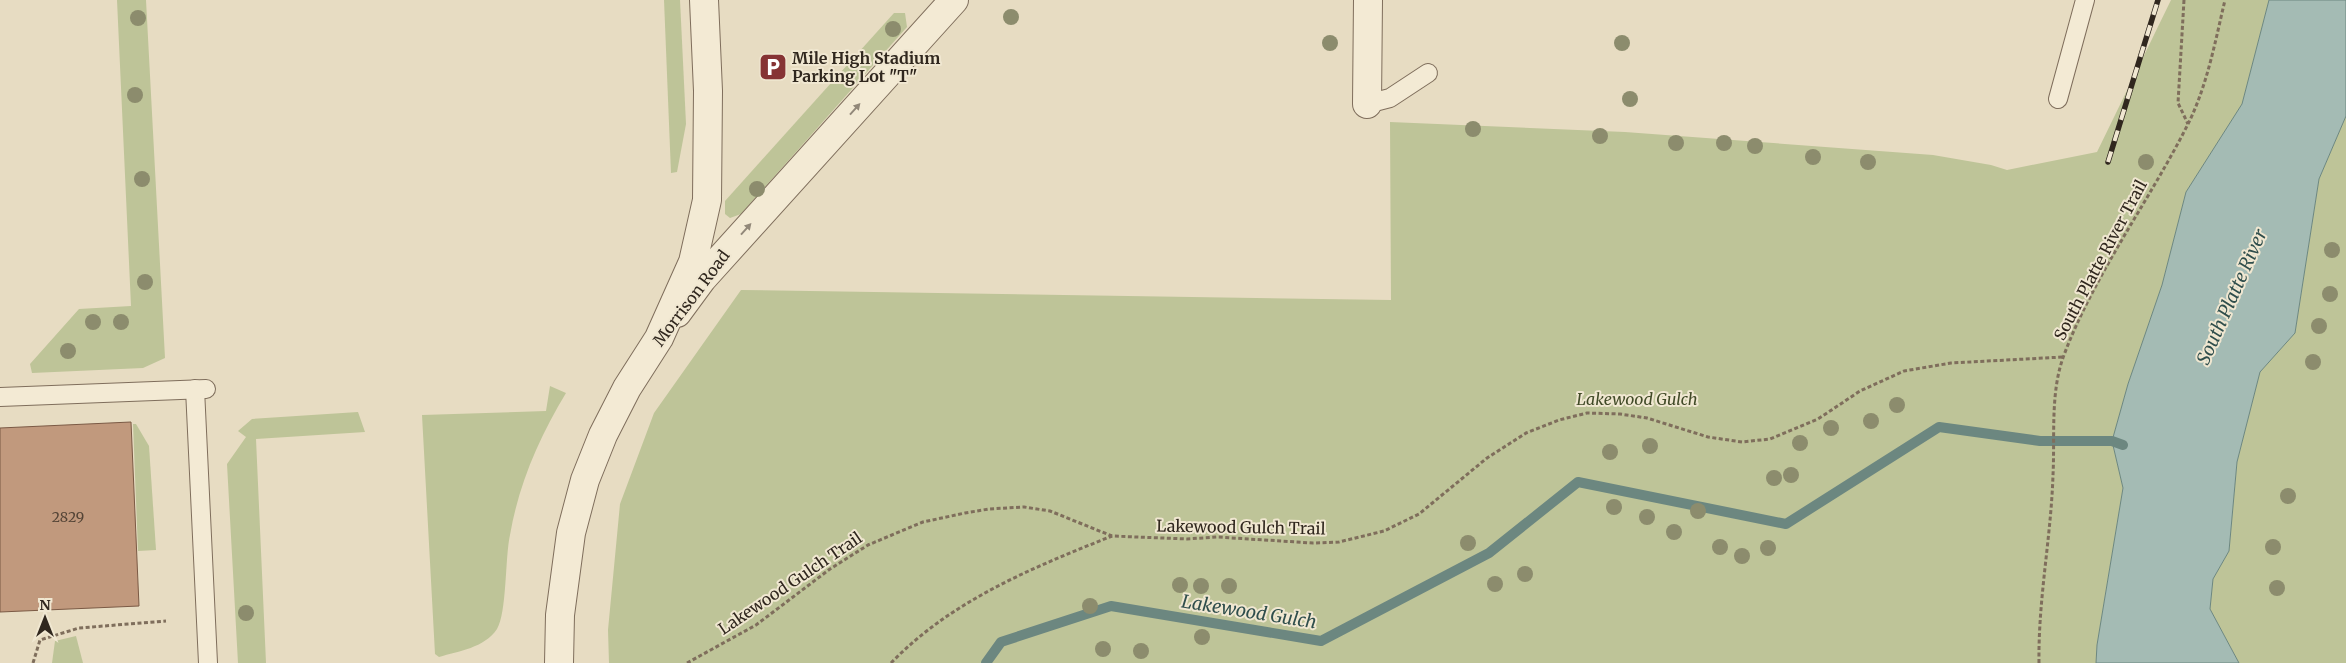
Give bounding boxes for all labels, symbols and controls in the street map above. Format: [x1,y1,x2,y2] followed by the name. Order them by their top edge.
[792,48,940,86] place label: Mile High Stadium Parking Lot "T"
[758,52,788,82] parking icon: Mile High Stadium Parking Lot "T"
[849,103,861,115] one-way arrow
[2049,176,2151,344] street label: South Platte River Trail
[740,224,752,236] one-way arrow
[2191,225,2272,368] water label: South Platte River
[648,246,734,350] street label: Morrison Road
[1576,389,1698,409] park label: Lakewood Gulch
[52,508,84,526] house number: 2829
[1156,516,1326,538] street label: Lakewood Gulch Trail
[714,527,866,639] street label: Lakewood Gulch Trail
[1180,589,1318,634] water label: Lakewood Gulch
[20,593,70,643] north arrow
[39,596,51,614] text: N

